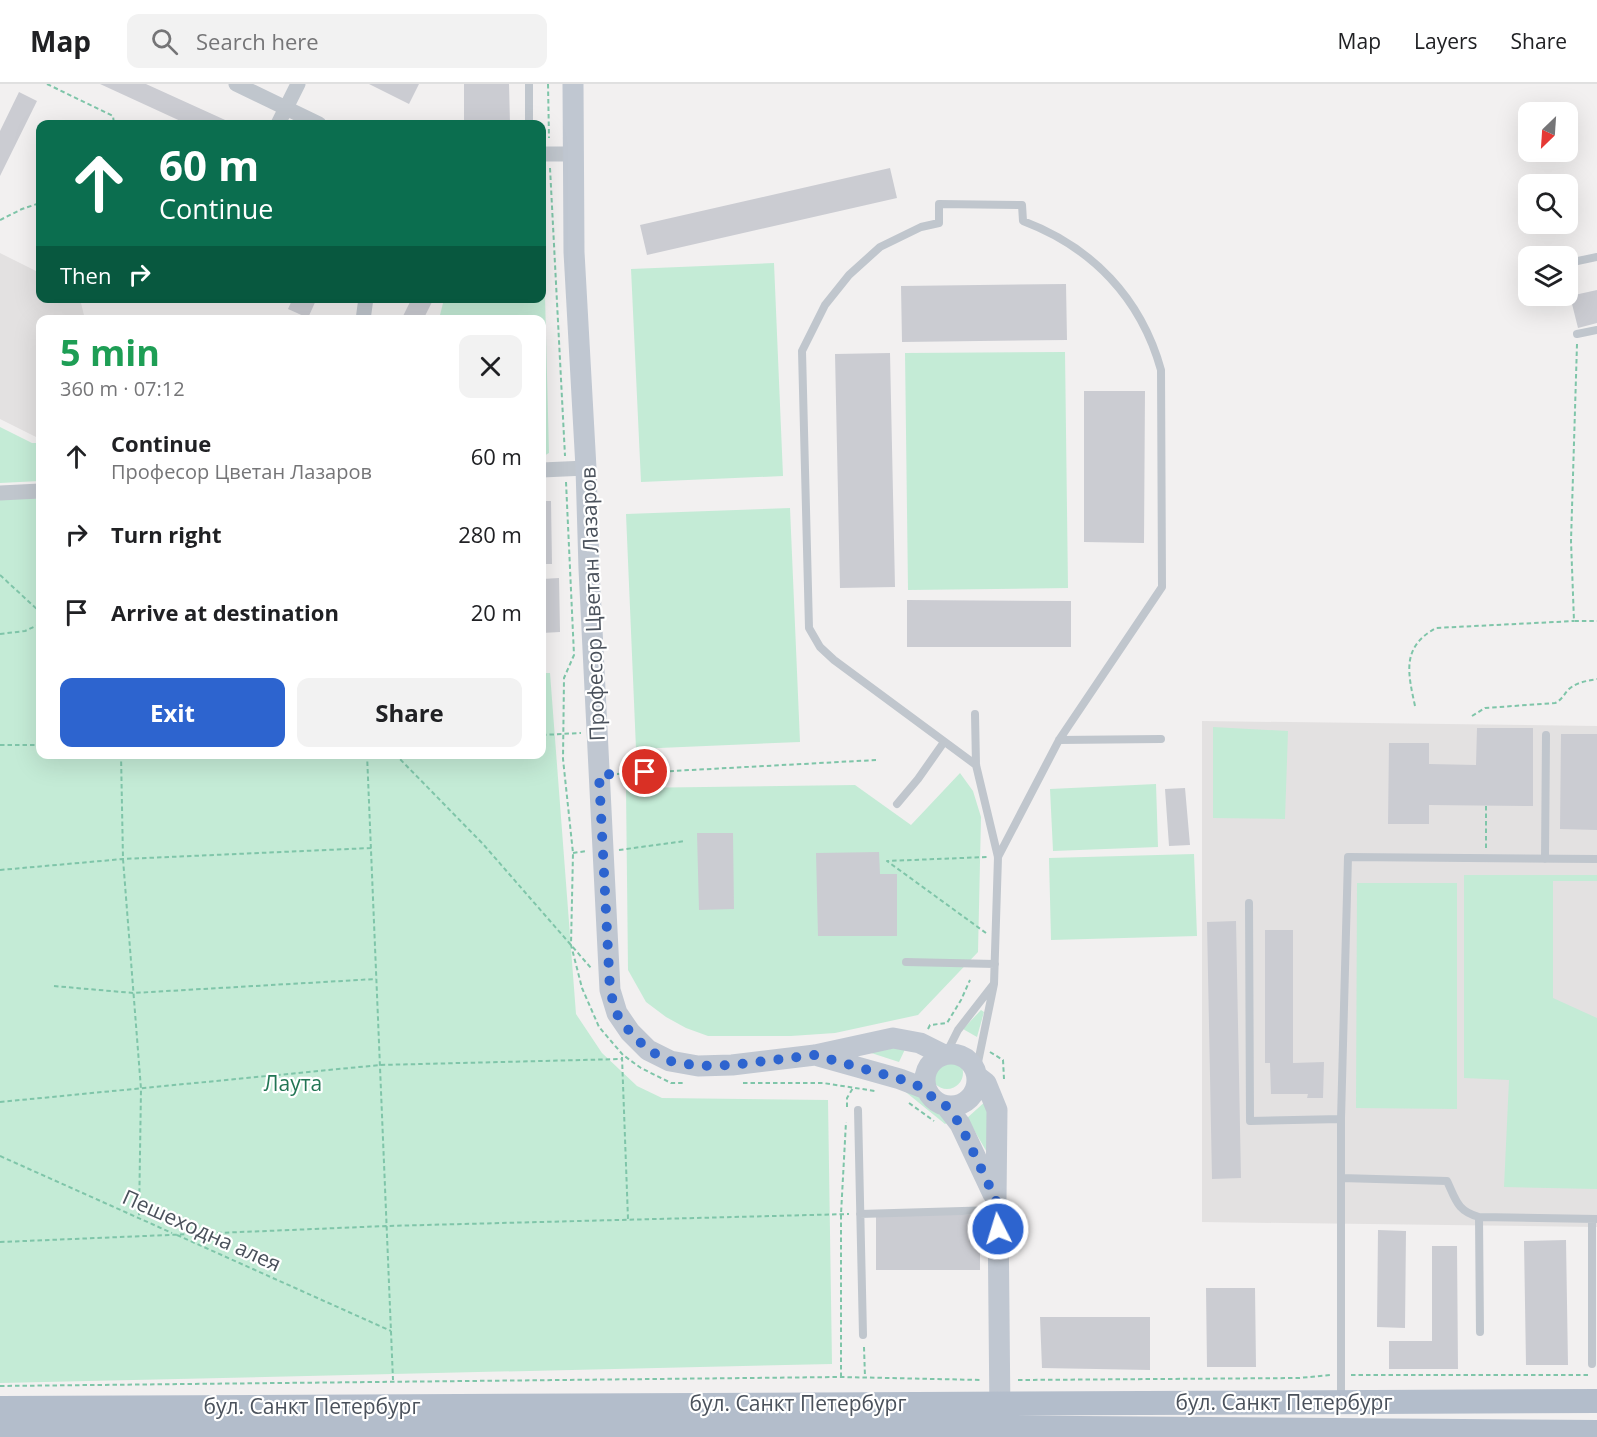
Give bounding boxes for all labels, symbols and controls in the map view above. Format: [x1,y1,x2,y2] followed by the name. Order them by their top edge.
[127,14,547,68] search box
[30,22,91,60] text: Map
[148,25,181,58] icon: search
[196,26,319,56] text: Search here
[1338,27,1381,55] text: Map
[1414,27,1478,55] text: Layers
[1511,27,1567,55] text: Share
[1518,102,1578,162] north arrow
[1518,102,1578,306] map controls
[159,136,259,193] text: 60 m
[60,144,138,222] icon: ahead
[1518,174,1578,234] button: search
[159,190,274,227] text: Continue
[1518,246,1578,306] button: layers
[123,258,156,291] icon: right
[60,260,111,290] text: Then
[60,328,160,377] text: 5 min
[459,335,522,398] button: close
[60,375,185,402] text: 360 m · 07:12
[111,428,211,458] text: Continue
[60,440,93,473] icon: ahead
[471,441,522,471] text: 60 m
[111,458,372,485] text: Професор Цветан Лазаров
[573,467,611,741] street label: Професор Цветан Лазаров
[60,518,93,551] icon: right
[111,519,222,549] text: Turn right
[458,519,522,549] text: 280 m
[60,596,93,629] icon: arrive
[111,597,339,627] text: Arrive at destination
[471,597,522,627] text: 20 m
[60,678,285,747] button: Exit
[297,678,522,747] button: Share
[619,746,670,797] pin
[628,755,661,788] icon: arrive
[264,1069,322,1097] park label: Лаута
[118,1182,286,1278] street label: Пешеходна алея
[966,1197,1030,1261] position arrow
[1176,1388,1392,1416] street label: бул. Санкт Петербург
[690,1389,906,1417] street label: бул. Санкт Петербург
[204,1392,420,1420] street label: бул. Санкт Петербург

